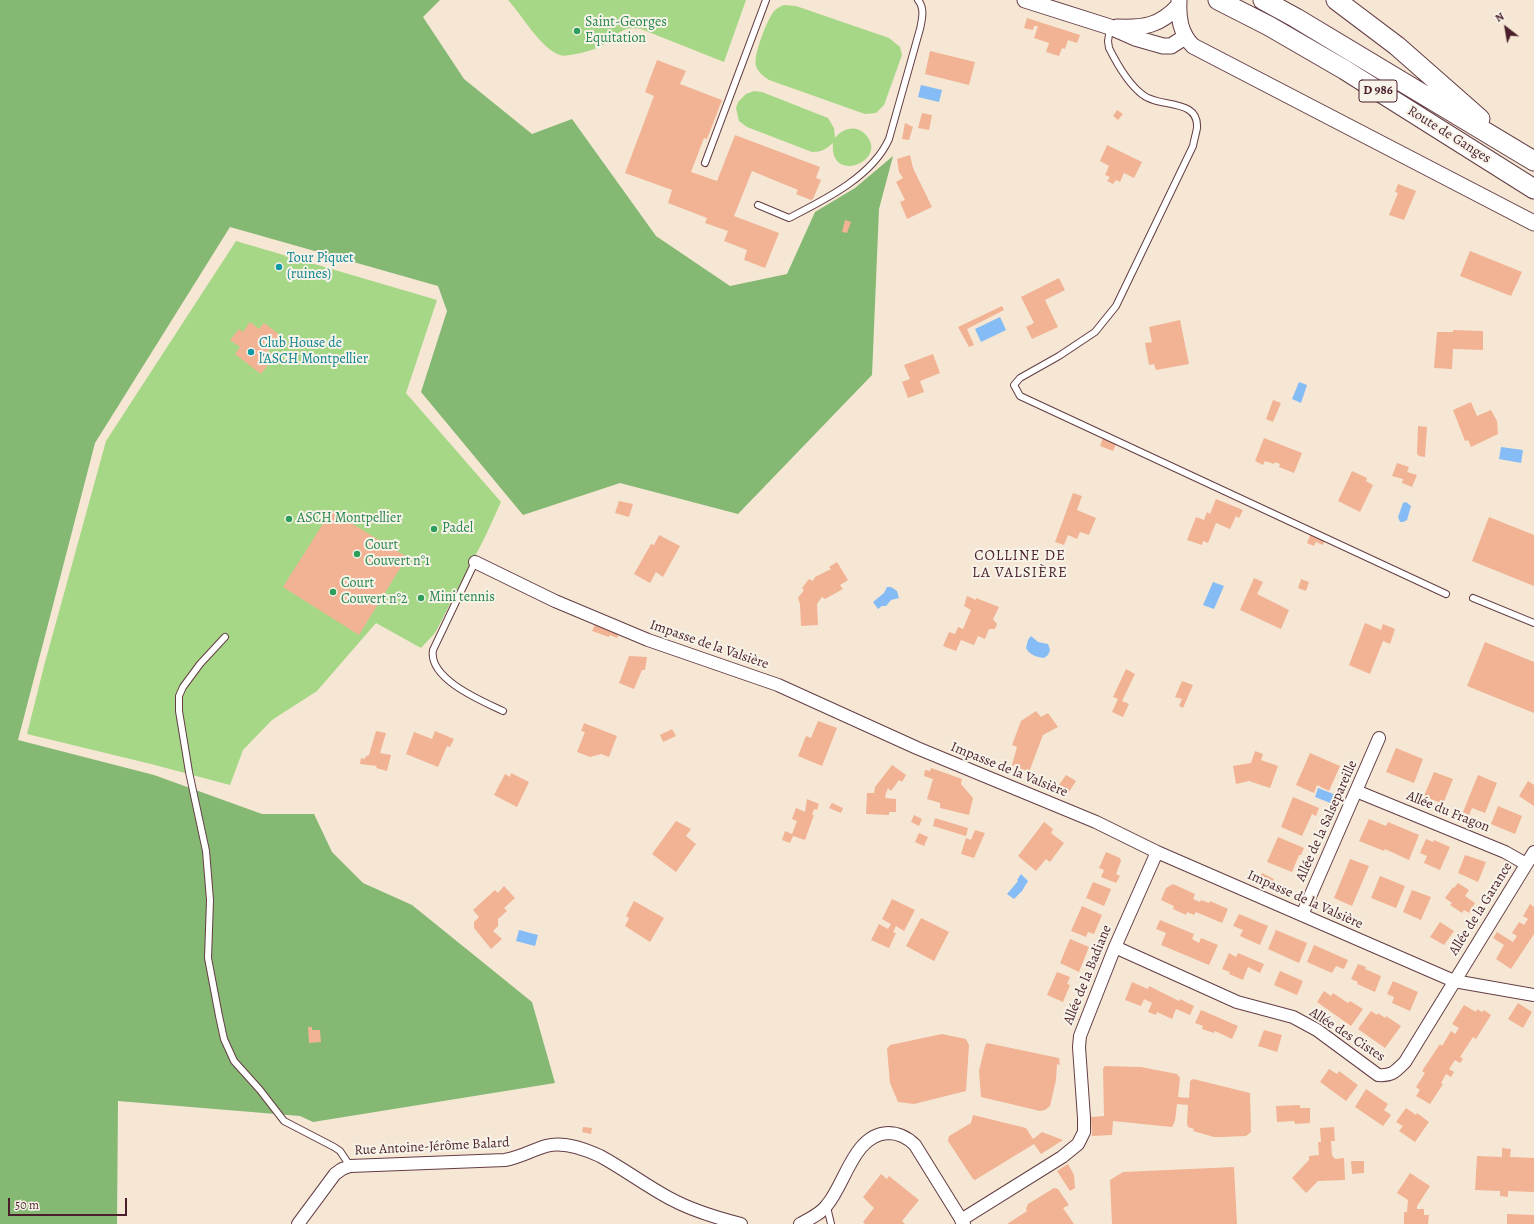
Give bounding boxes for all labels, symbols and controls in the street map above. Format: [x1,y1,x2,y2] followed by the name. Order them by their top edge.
[1486,8,1526,48] north arrow
[1492,9,1507,26] text: N
[585,15,667,48] place label: Saint-Georges Equitation
[572,26,582,36] marker: Saint-Georges Equitation
[1359,80,1397,102] road number: D 986
[1404,103,1494,167] street label: Route de Ganges
[287,251,354,284] place label: Tour Piquet (ruines)
[274,262,284,272] marker: Tour Piquet (ruines)
[259,336,368,368] place label: Club House de l'ASCH Montpellier
[246,347,256,357] marker: Club House de l'ASCH Montpellier
[297,511,402,527] place label: ASCH Montpellier
[284,514,294,524] marker: ASCH Montpellier
[442,521,473,537] place label: Padel
[429,524,439,534] marker: Padel
[365,538,430,570] place label: Court Couvert n°1
[972,547,1068,582] district label: COLLINE DE LA VALSIÈRE
[352,549,362,559] marker: Court Couvert n°1
[341,576,408,608] place label: Court Couvert n°2
[328,587,338,597] marker: Court Couvert n°2
[429,590,495,606] place label: Mini tennis
[416,593,426,603] marker: Mini tennis
[647,617,771,673] street label: Impasse de la Valsière
[948,739,1070,801] street label: Impasse de la Valsière
[1293,758,1361,884] street label: Allée de la Salsepareille
[1404,788,1492,836] street label: Allée du Fragon
[1446,859,1516,959] street label: Allée de la Garance
[1245,867,1365,933] street label: Impasse de la Valsière
[1060,923,1116,1027] street label: Allée de la Badiane
[1306,1004,1388,1066] street label: Allée des Cistes
[354,1135,510,1159] street label: Rue Antoine-Jérôme Balard
[10,1190,129,1216] scale bar
[15,1197,39,1213] text: 50 m

